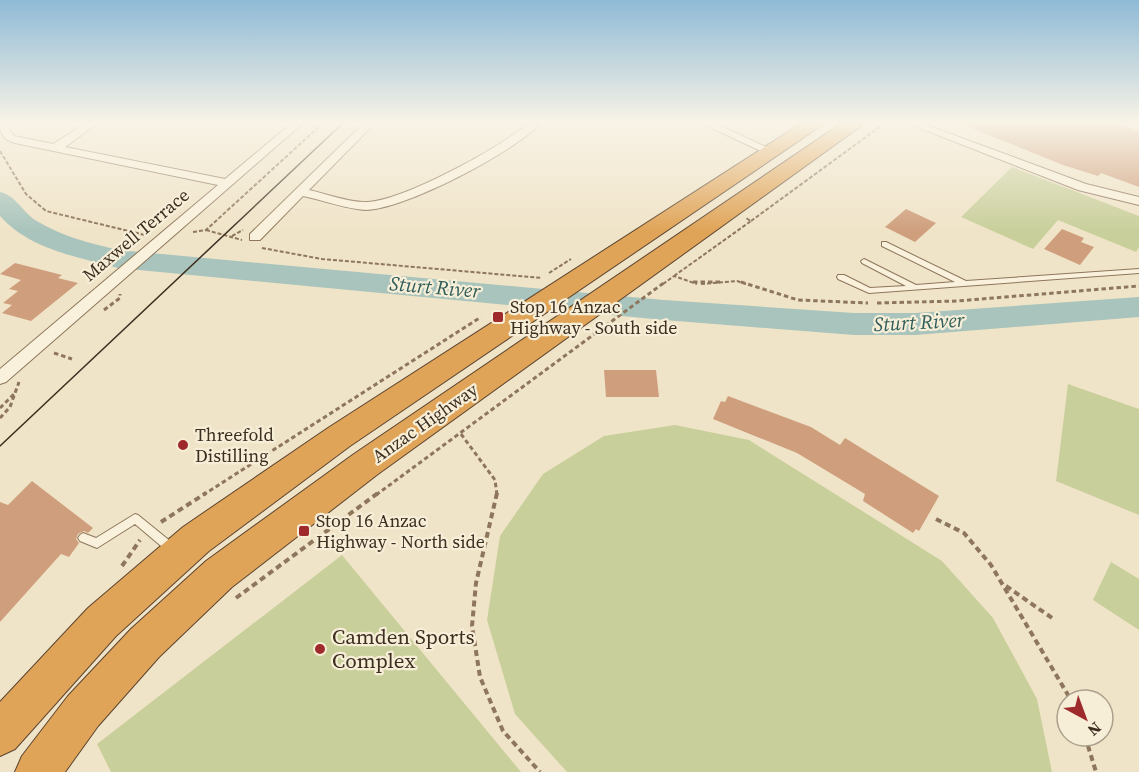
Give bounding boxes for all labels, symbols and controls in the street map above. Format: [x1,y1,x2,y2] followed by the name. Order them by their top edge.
[77,182,194,287] street label: Maxwell Terrace
[388,269,482,305] water label: Sturt River
[510,294,677,340] place label: Stop 16 Anzac Highway - South side
[873,306,966,338] water label: Sturt River
[491,310,505,324] marker: Stop 16 Anzac Highway - South side
[367,376,483,468] street label: Anzac Highway
[195,422,274,468] place label: Threefold Distilling
[176,438,190,452] marker: Threefold Distilling
[316,508,485,554] place label: Stop 16 Anzac Highway - North side
[297,524,311,538] marker: Stop 16 Anzac Highway - North side
[332,622,475,675] place label: Camden Sports Complex
[313,642,327,656] marker: Camden Sports Complex
[1055,688,1115,748] north arrow
[1083,717,1106,742] text: N

